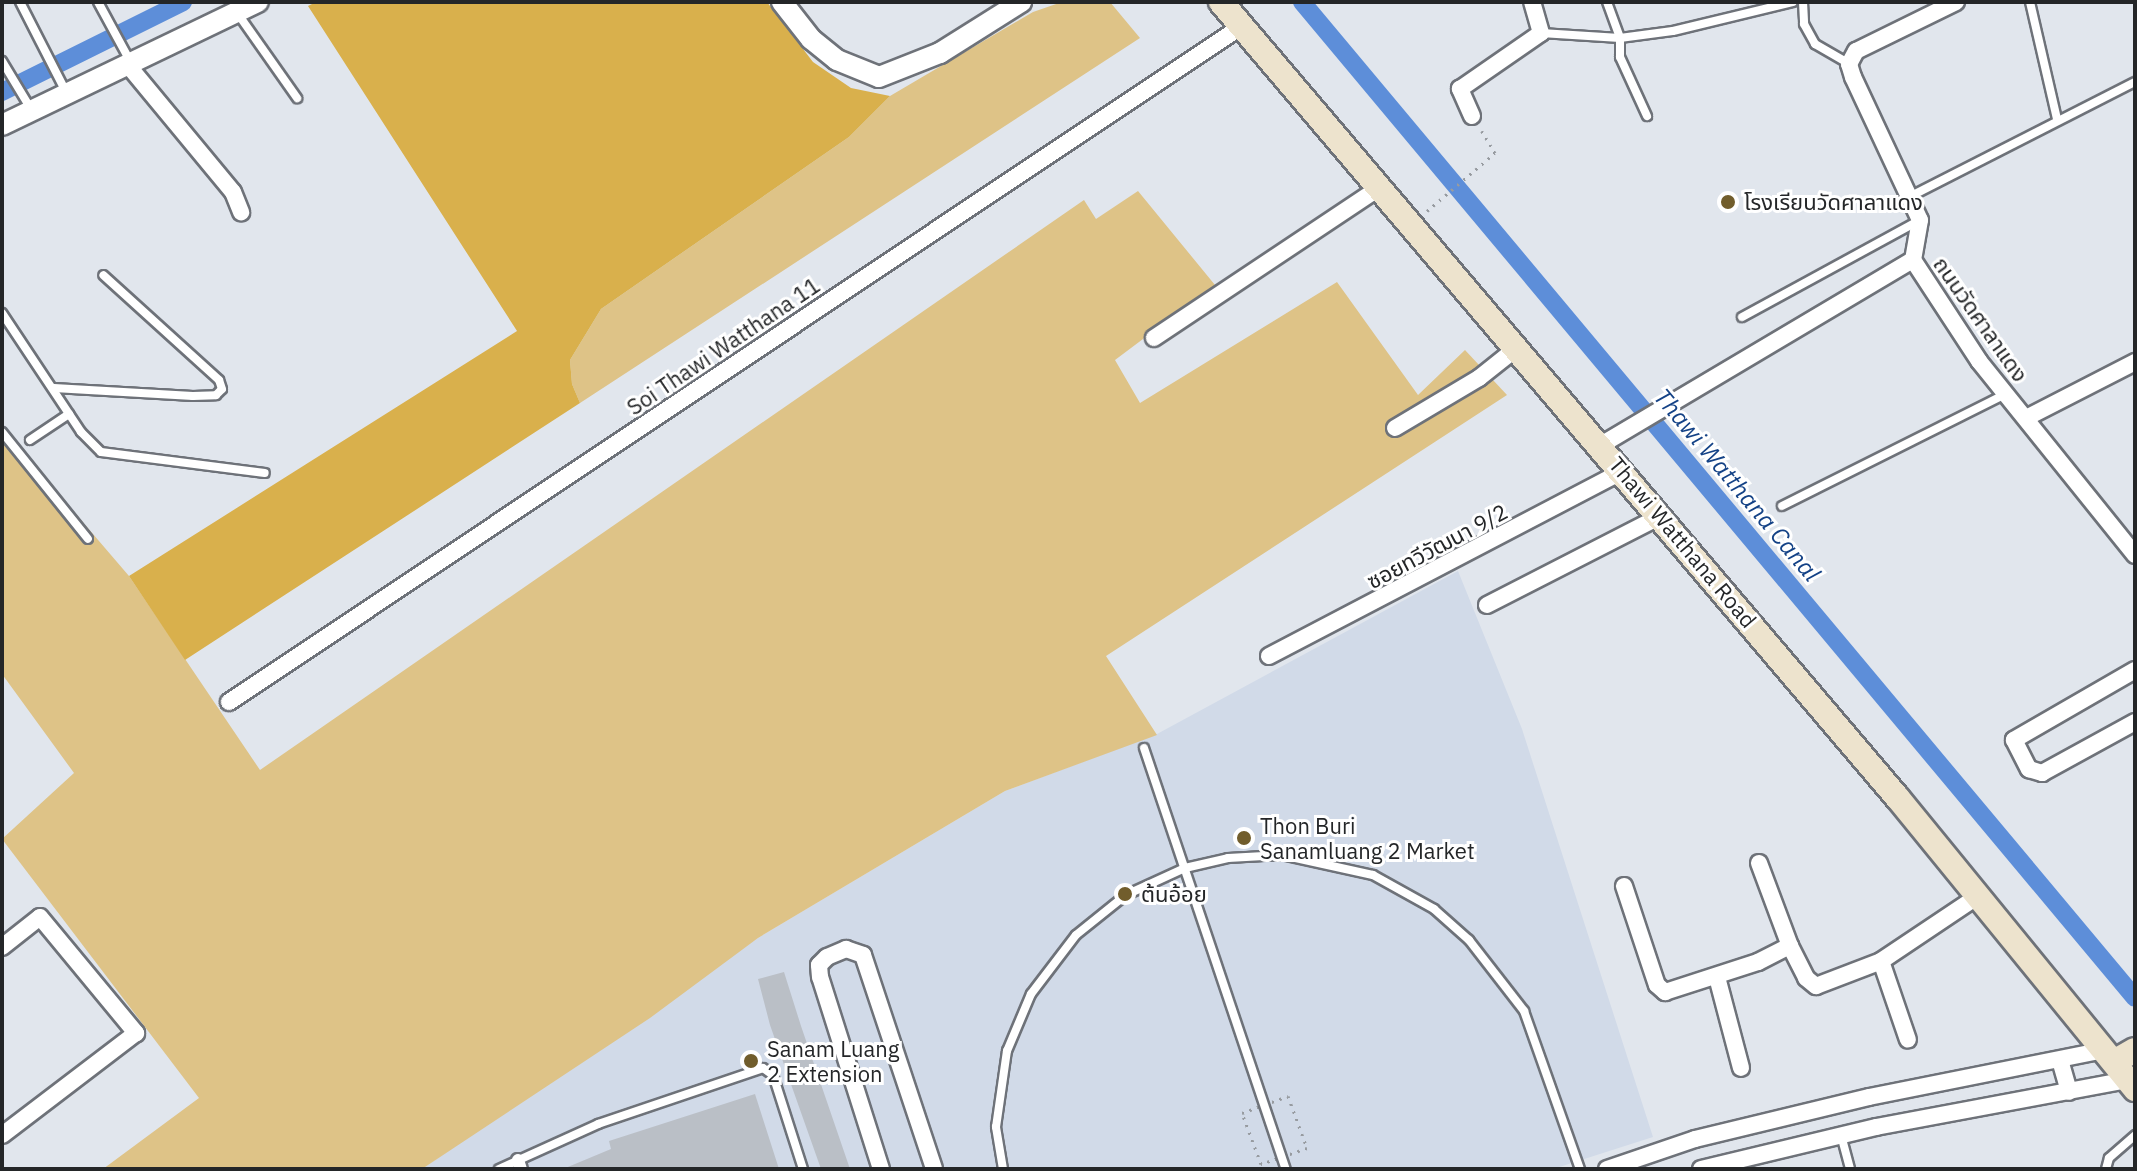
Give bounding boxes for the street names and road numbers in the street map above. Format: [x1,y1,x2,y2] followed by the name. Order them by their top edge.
[1928,251,2034,387] street label: ถนนวัดศาลาแดง
[622,272,824,420] street label: Soi Thawi Watthana 11
[1604,451,1762,633] street label: Thawi Watthana Road
[1362,498,1512,594] street label: ซอยทวีวัฒนา 9/2

